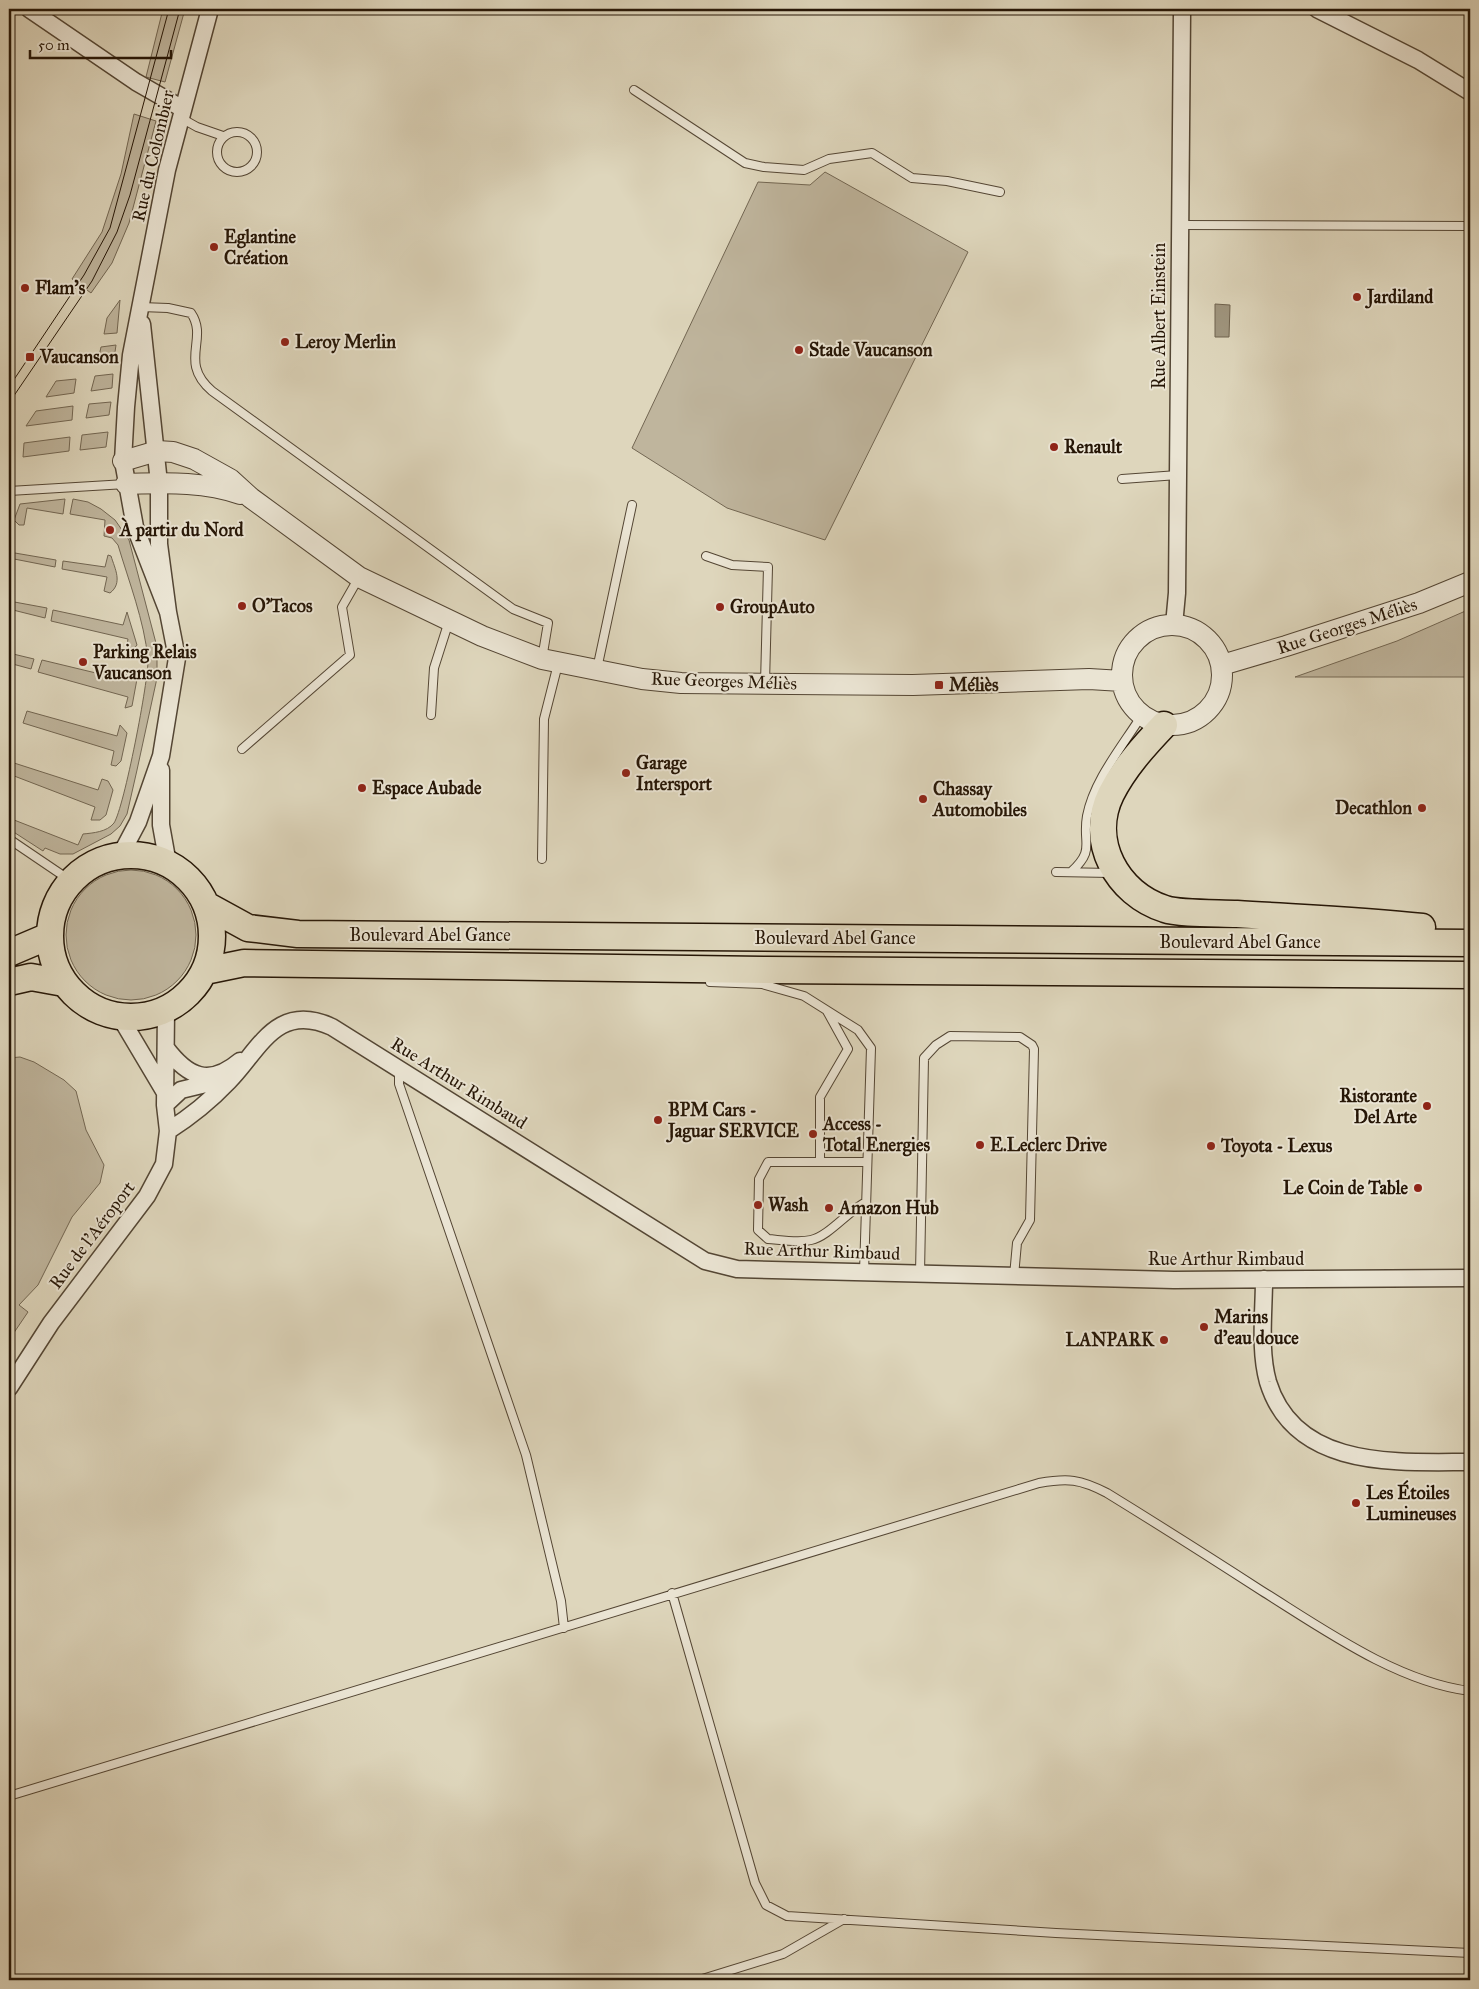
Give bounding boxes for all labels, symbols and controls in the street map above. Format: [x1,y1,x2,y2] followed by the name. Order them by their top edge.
[30,28,171,60] scale bar
[38,36,70,54] text: 50 m
[127,88,179,224] street label: Rue du Colombier
[224,226,296,269] place label: Eglantine Création
[208,241,220,253] marker: Eglantine Création
[1148,243,1170,389] street label: Rue Albert Einstein
[35,277,86,299] place label: Flam's
[19,282,31,294] marker: Flam's
[1365,286,1434,309] place label: Jardiland
[1351,291,1363,303] marker: Jardiland
[295,331,396,354] place label: Leroy Merlin
[279,336,291,348] marker: Leroy Merlin
[809,339,933,361] place label: Stade Vaucanson
[793,344,805,356] marker: Stade Vaucanson
[39,346,119,368] place label: Vaucanson
[24,351,36,363] marker: Vaucanson
[1064,436,1123,458] place label: Renault
[1048,441,1060,453] marker: Renault
[119,517,245,542] place label: À partir du Nord
[104,524,116,536] marker: À partir du Nord
[1274,593,1420,660] street label: Rue Georges Méliès
[252,595,313,617] place label: O'Tacos
[730,596,815,619] place label: GroupAuto
[236,600,248,612] marker: O'Tacos
[714,601,726,613] marker: GroupAuto
[92,641,197,684] place label: Parking Relais Vaucanson
[77,656,89,668] marker: Parking Relais Vaucanson
[651,667,797,696] street label: Rue Georges Méliès
[949,674,999,696] place label: Méliès
[933,679,945,691] marker: Méliès
[636,752,712,796] place label: Garage Intersport
[620,767,632,779] marker: Garage Intersport
[372,777,482,800] place label: Espace Aubade
[932,778,1027,821] place label: Chassay Automobiles
[356,782,368,794] marker: Espace Aubade
[917,793,929,805] marker: Chassay Automobiles
[1335,797,1412,819] place label: Decathlon
[1416,802,1428,814] marker: Decathlon
[349,924,511,946] street label: Boulevard Abel Gance
[754,927,916,949] street label: Boulevard Abel Gance
[1159,931,1321,953] street label: Boulevard Abel Gance
[387,1032,531,1134] street label: Rue Arthur Rimbaud
[1339,1085,1418,1128] place label: Ristorante Del Arte
[666,1099,799,1143] place label: BPM Cars - Jaguar SERVICE
[1421,1100,1433,1112] marker: Ristorante Del Arte
[822,1113,930,1157] place label: Access - Total Energies
[652,1114,664,1126] marker: BPM Cars - Jaguar SERVICE
[807,1128,819,1140] marker: Access - Total Energies
[990,1134,1108,1156] place label: E.Leclerc Drive
[1220,1135,1333,1158] place label: Toyota - Lexus
[974,1139,986,1151] marker: E.Leclerc Drive
[1205,1140,1217,1152] marker: Toyota - Lexus
[44,1176,140,1293] street label: Rue de l'Aéroport
[1283,1177,1409,1199] place label: Le Coin de Table
[1412,1182,1424,1194] marker: Le Coin de Table
[768,1194,809,1216] place label: Wash
[838,1197,939,1219] place label: Amazon Hub
[752,1199,764,1211] marker: Wash
[823,1202,835,1214] marker: Amazon Hub
[743,1237,901,1265] street label: Rue Arthur Rimbaud
[1148,1248,1304,1270] street label: Rue Arthur Rimbaud
[1214,1306,1299,1349] place label: Marins d'eau douce
[1198,1321,1210,1333] marker: Marins d'eau douce
[1065,1329,1155,1351] place label: LANPARK
[1158,1334,1170,1346] marker: LANPARK
[1366,1479,1457,1525] place label: Les Étoiles Lumineuses
[1350,1497,1362,1509] marker: Les Étoiles Lumineuses

